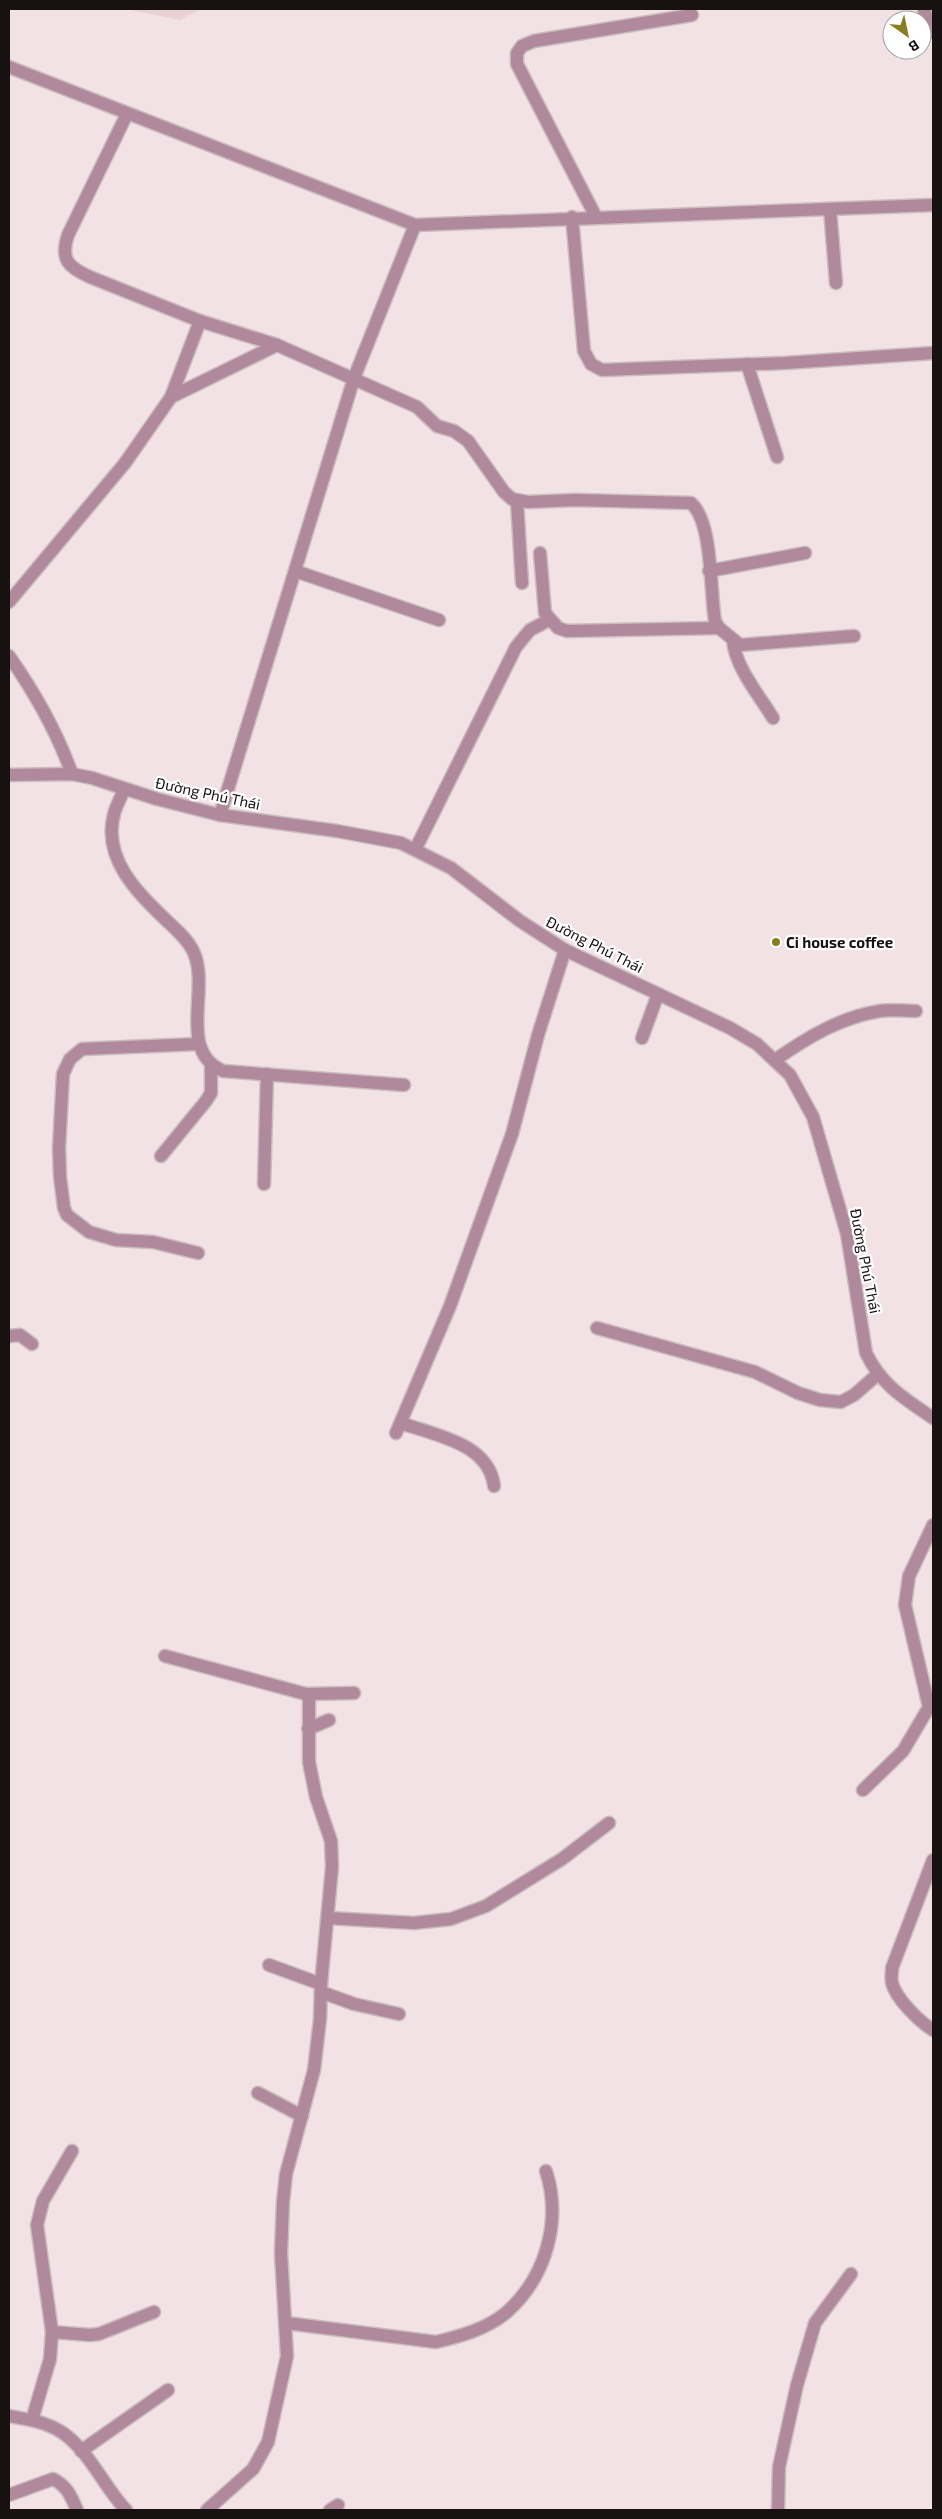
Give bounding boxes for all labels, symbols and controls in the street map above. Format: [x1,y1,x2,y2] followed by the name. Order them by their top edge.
[882,10,932,60] north arrow
[906,37,923,56] text: B
[154,773,262,813] street label: Đường Phú Thái
[543,912,647,976] street label: Đường Phú Thái
[786,933,893,951] place label: Ci house coffee
[770,936,782,948] marker: Ci house coffee
[847,1207,885,1315] street label: Đường Phú Thái

